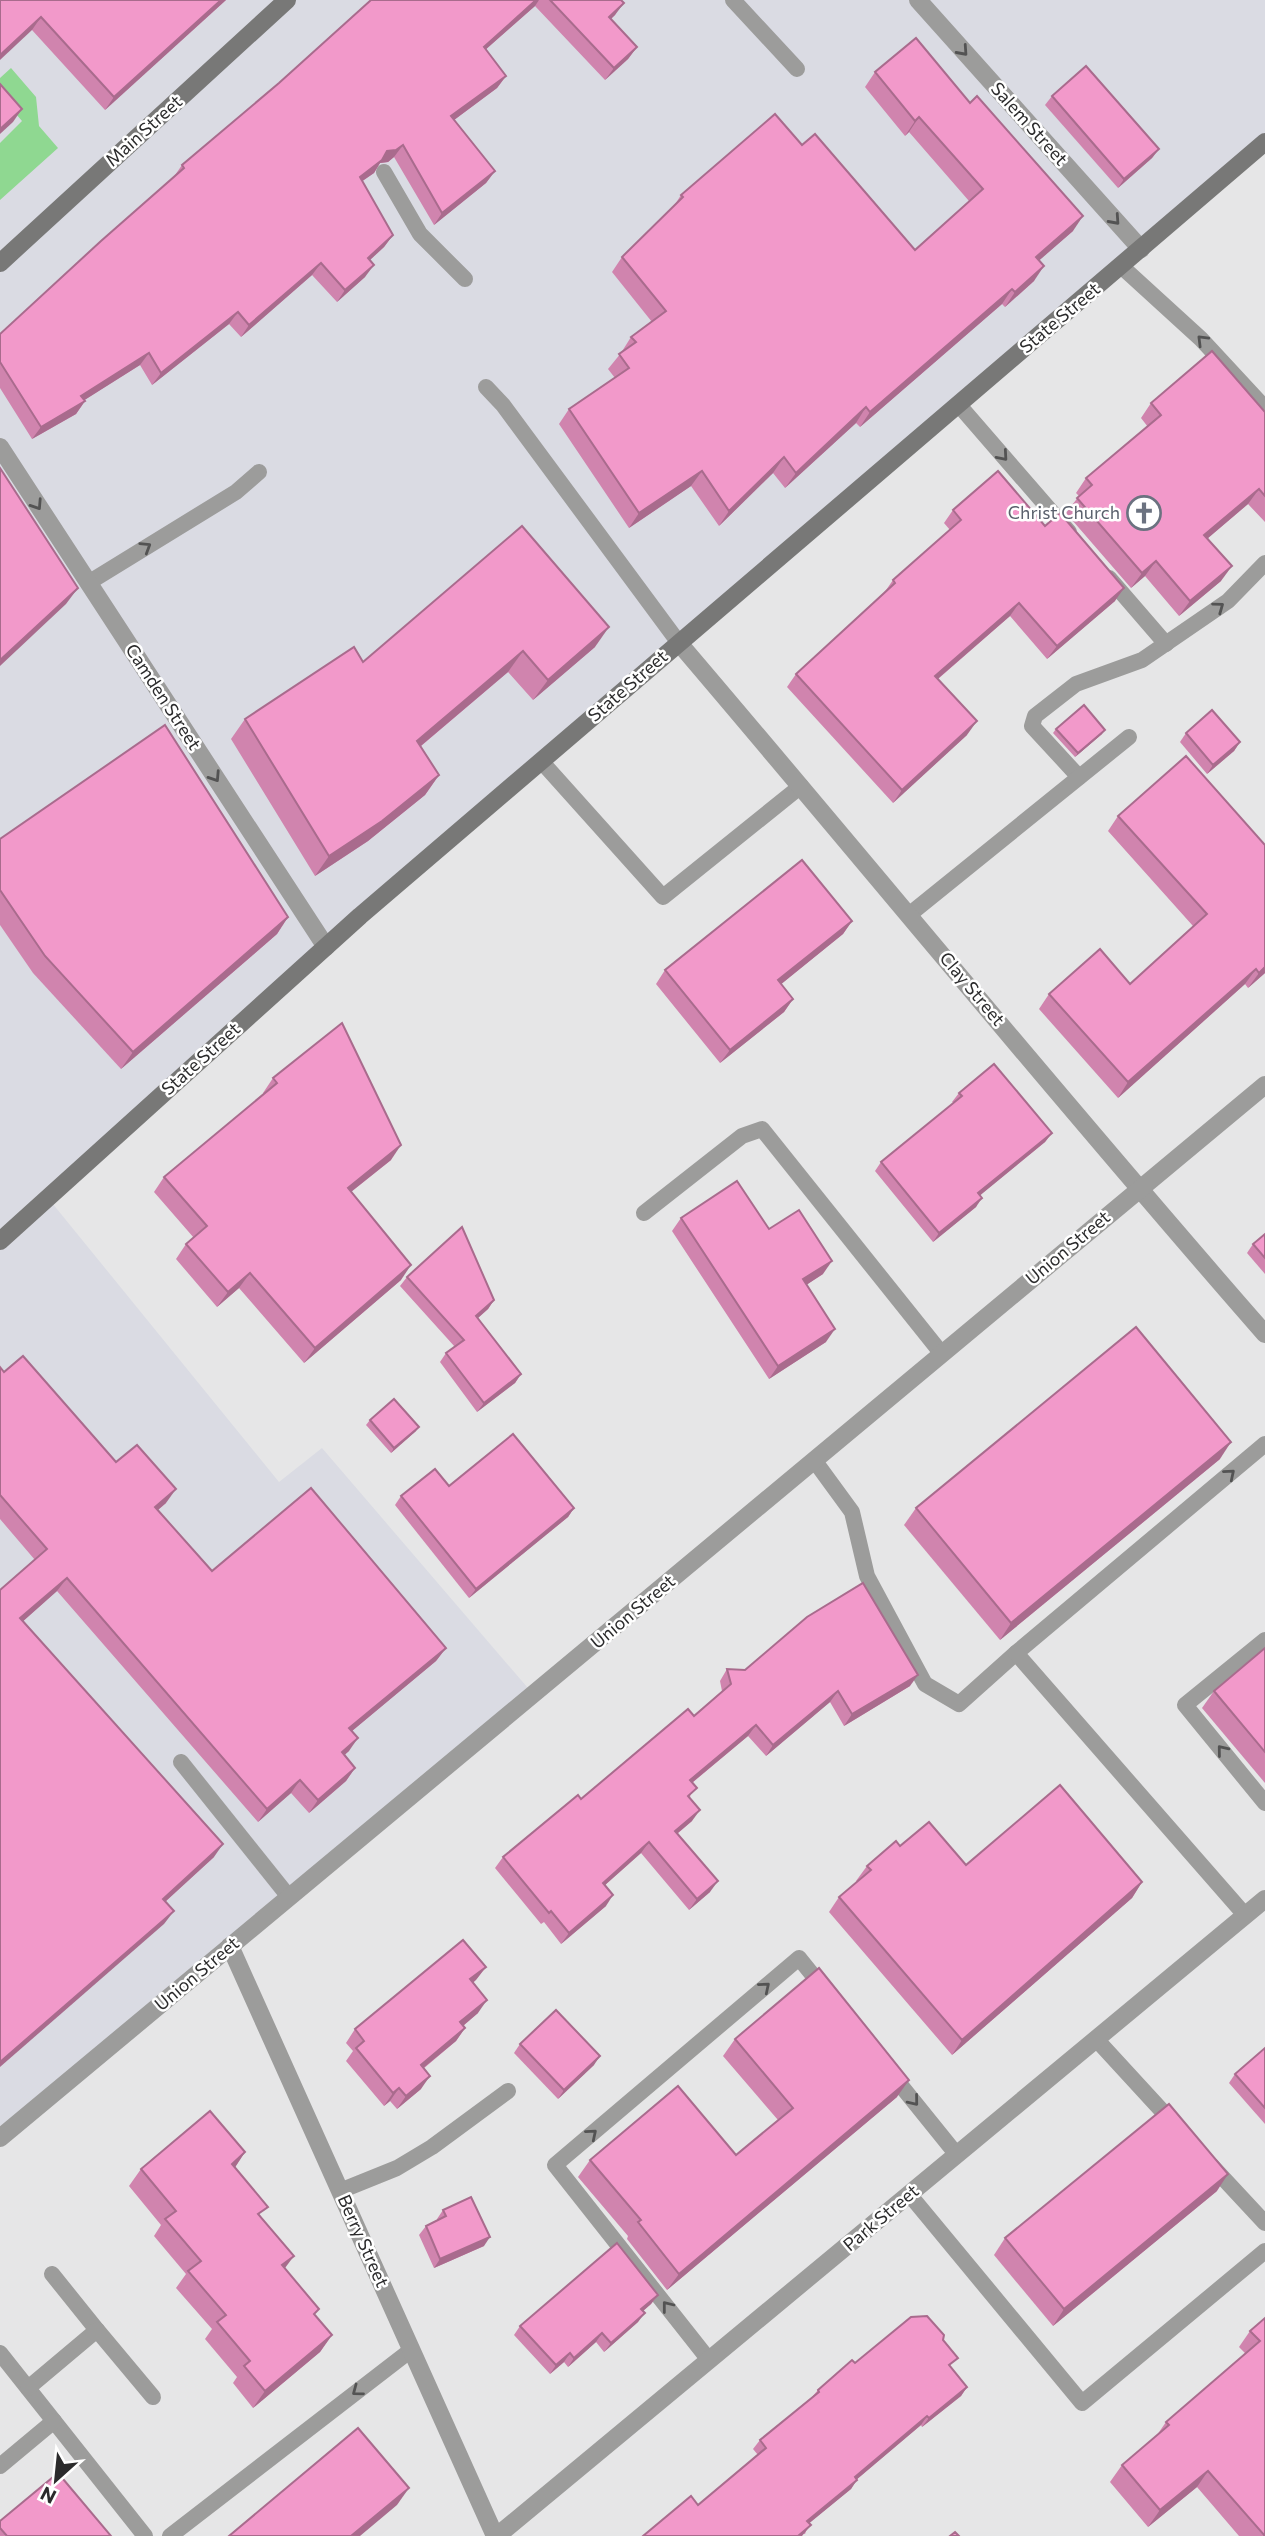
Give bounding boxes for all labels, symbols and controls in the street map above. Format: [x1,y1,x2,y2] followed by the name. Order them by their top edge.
[955,43,967,56] one-way arrow
[987,77,1073,169] street label: Salem Street
[100,90,186,170] street label: Main Street
[1107,212,1119,225] one-way arrow
[1015,277,1104,357] street label: State Street
[1197,336,1210,349] one-way arrow
[995,448,1007,461] one-way arrow
[1125,494,1163,532] church icon: Christ Church
[29,497,42,510] one-way arrow
[1008,501,1120,523] place label: Christ Church
[139,543,152,556] one-way arrow
[1211,603,1224,615] one-way arrow
[121,639,206,754] street label: Camden Street
[583,645,672,726] street label: State Street
[207,770,220,783] one-way arrow
[935,947,1010,1030] street label: Clay Street
[156,1017,244,1099] street label: State Street
[1021,1206,1114,1289] street label: Union Street
[1221,1470,1234,1482] one-way arrow
[586,1570,679,1653] street label: Union Street
[1218,1745,1230,1758] one-way arrow
[150,1932,243,2015] street label: Union Street
[757,1983,770,1995] one-way arrow
[906,2093,918,2106] one-way arrow
[584,2130,597,2142] one-way arrow
[838,2179,923,2255] street label: Park Street
[334,2191,394,2290] street label: Berry Street
[662,2302,675,2314] one-way arrow
[352,2383,365,2395] one-way arrow
[21,2445,91,2515] north arrow
[36,2482,60,2509] text: N

